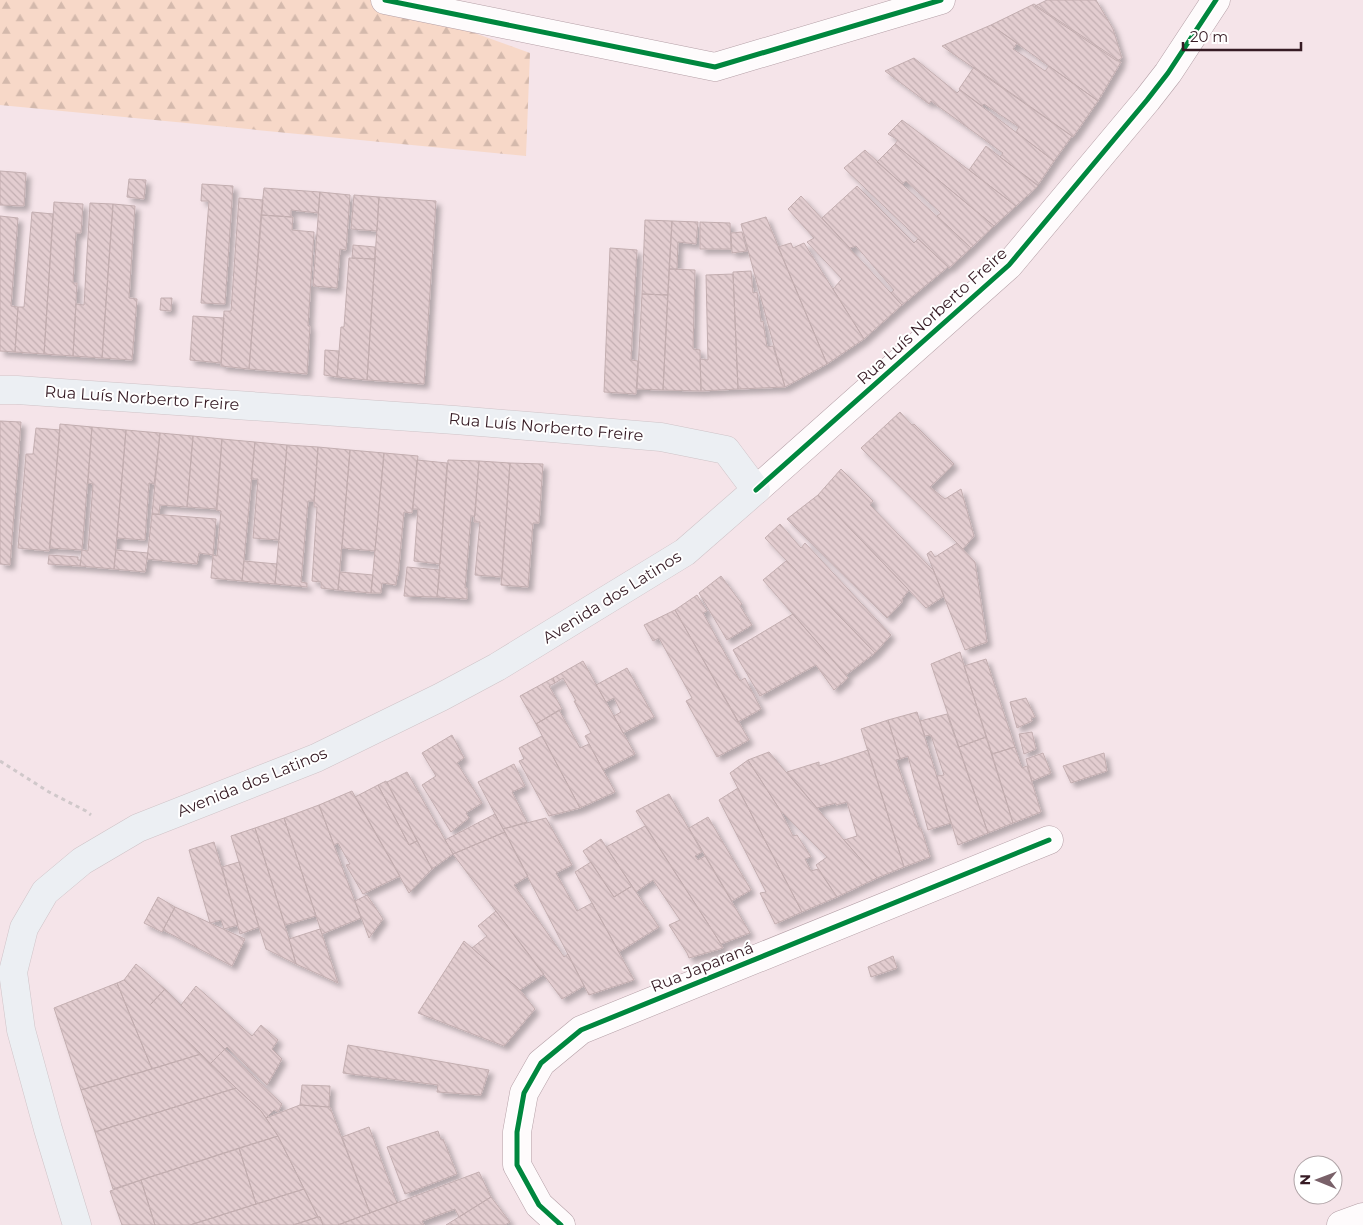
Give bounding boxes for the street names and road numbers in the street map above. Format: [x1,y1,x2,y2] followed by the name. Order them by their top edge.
[853,244,1011,388] street label: Rua Luís Norberto Freire
[44,382,240,414] street label: Rua Luís Norberto Freire
[448,409,644,445] street label: Rua Luís Norberto Freire
[539,546,685,647] street label: Avenida dos Latinos
[174,743,330,821] street label: Avenida dos Latinos
[648,938,756,996] street label: Rua Japaraná

